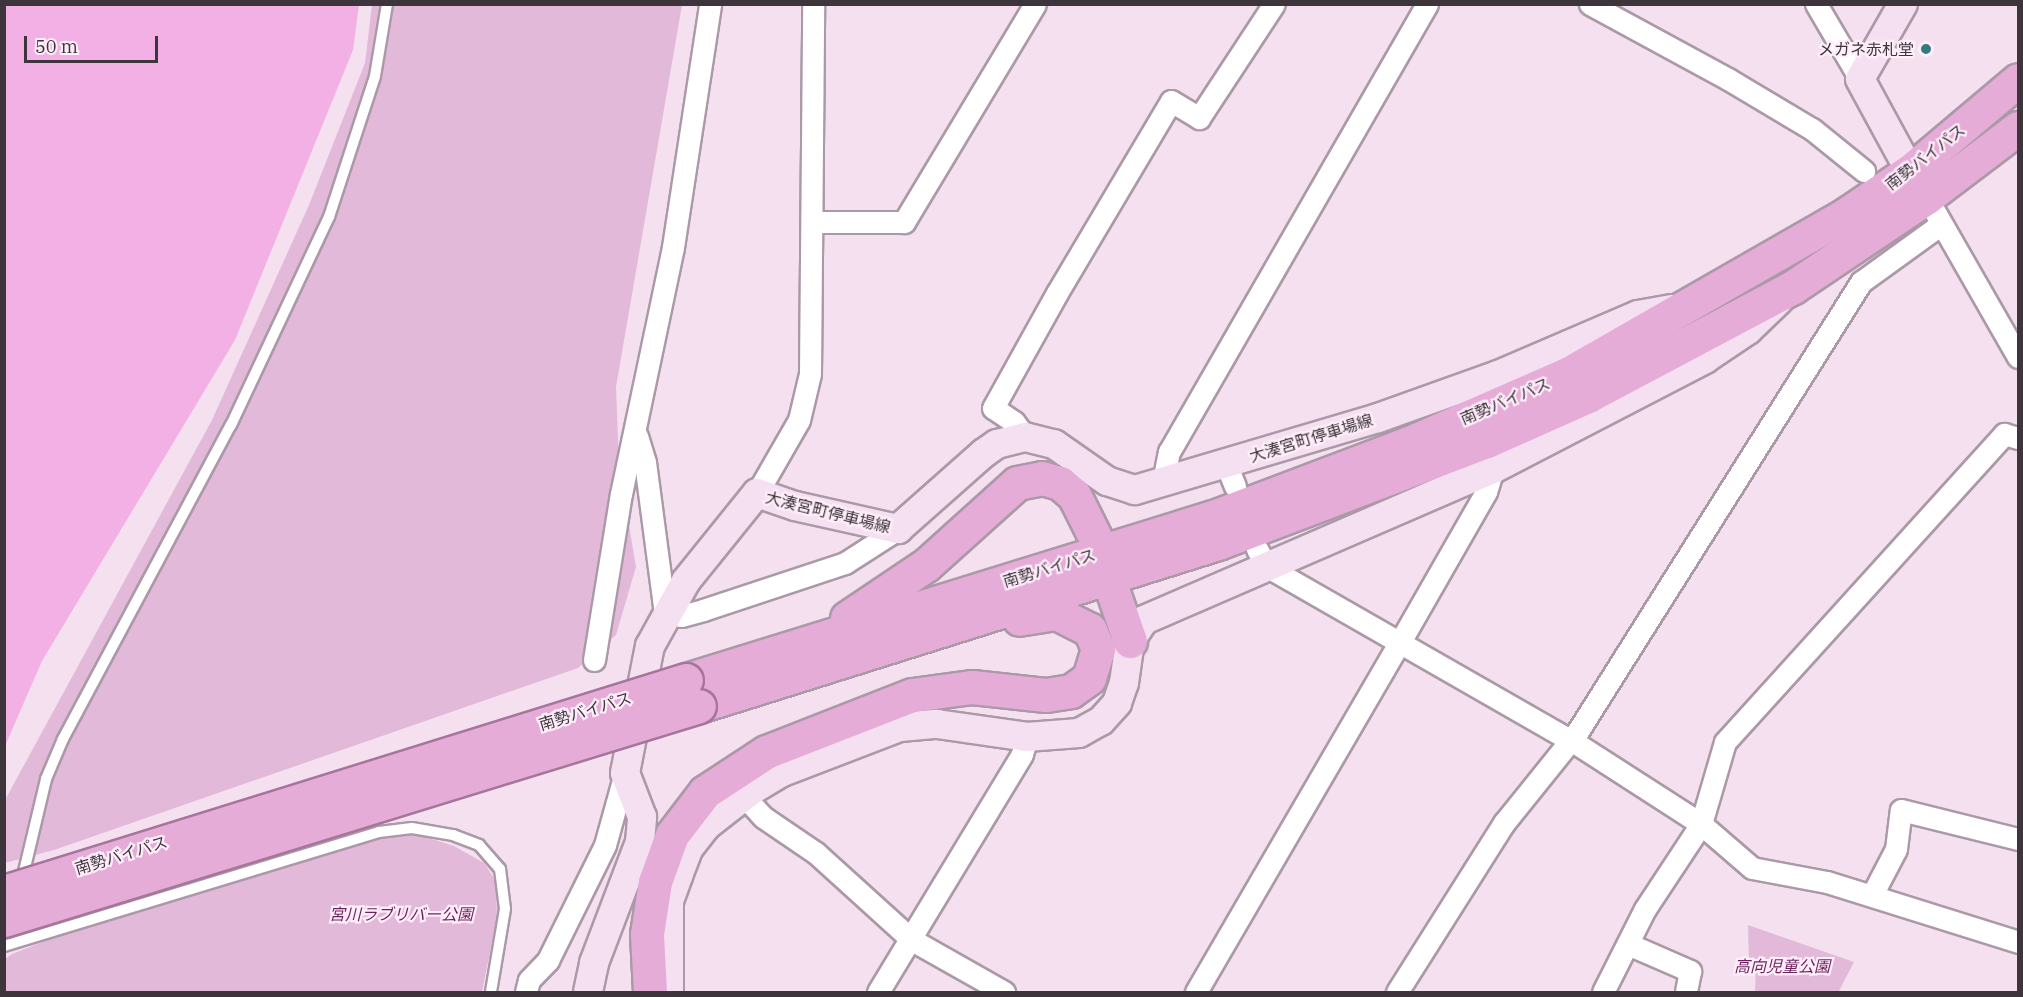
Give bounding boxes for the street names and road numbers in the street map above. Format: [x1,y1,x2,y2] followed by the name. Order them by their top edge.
[1881,120,1969,194] street label: 南勢バイパス
[1457,373,1553,429] street label: 南勢バイパス
[1247,410,1375,466] street label: 大湊宮町停車場線
[764,487,892,537] street label: 大湊宮町停車場線
[1000,545,1098,591] street label: 南勢バイパス
[536,688,634,734] street label: 南勢バイパス
[72,832,170,878] street label: 南勢バイパス

